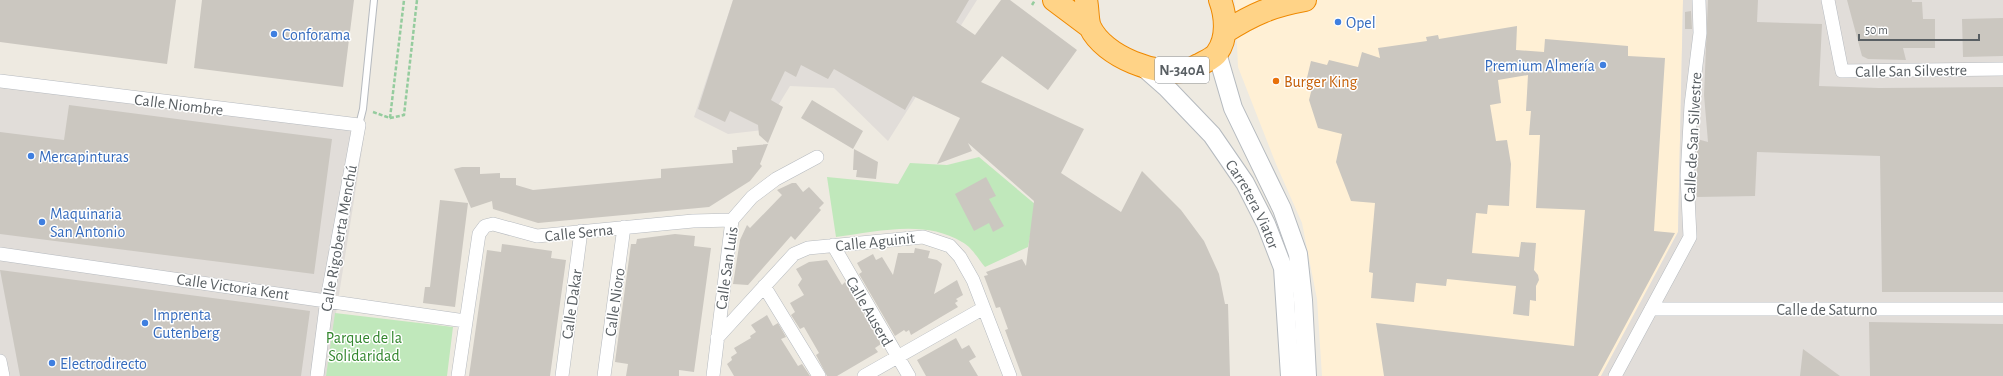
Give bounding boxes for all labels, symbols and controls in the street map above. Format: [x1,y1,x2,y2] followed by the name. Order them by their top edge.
[1346,15,1376,31] place label: Opel
[1859,16,1979,42] scale bar
[1333,17,1343,27] marker: Opel
[1865,24,1888,36] text: 50 m
[282,27,350,43] place label: Conforama
[269,29,279,39] marker: Conforama
[1155,57,1209,83] road number: N-340A
[1484,58,1595,74] place label: Premium Almería
[1598,60,1608,70] marker: Premium Almería
[1855,62,1967,80] street label: Calle San Silvestre
[1682,72,1704,202] street label: Calle de San Silvestre
[1284,74,1358,90] place label: Burger King
[1271,76,1281,86] marker: Burger King
[133,92,224,118] street label: Calle Niombre
[39,149,129,165] place label: Mercapinturas
[26,151,36,161] marker: Mercapinturas
[1222,157,1282,252] street label: Carretera Viator
[318,164,360,313] street label: Calle Rigoberta Menchú
[50,206,125,240] place label: Maquinaria San Antonio
[37,217,47,227] marker: Maquinaria San Antonio
[544,221,614,245] street label: Calle Serna
[713,226,741,311] street label: Calle San Luis
[835,230,916,254] street label: Calle Aguinit
[559,267,585,340] street label: Calle Dakar
[602,267,628,337] street label: Calle Nioro
[176,271,290,303] street label: Calle Victoria Kent
[843,274,895,349] street label: Calle Auserd
[1777,302,1878,318] street label: Calle de Saturno
[153,307,220,341] place label: Imprenta Gutenberg
[140,318,150,328] marker: Imprenta Gutenberg
[326,330,402,364] park label: Parque de la Solidaridad
[60,356,147,372] place label: Electrodirecto
[47,358,57,368] marker: Electrodirecto

